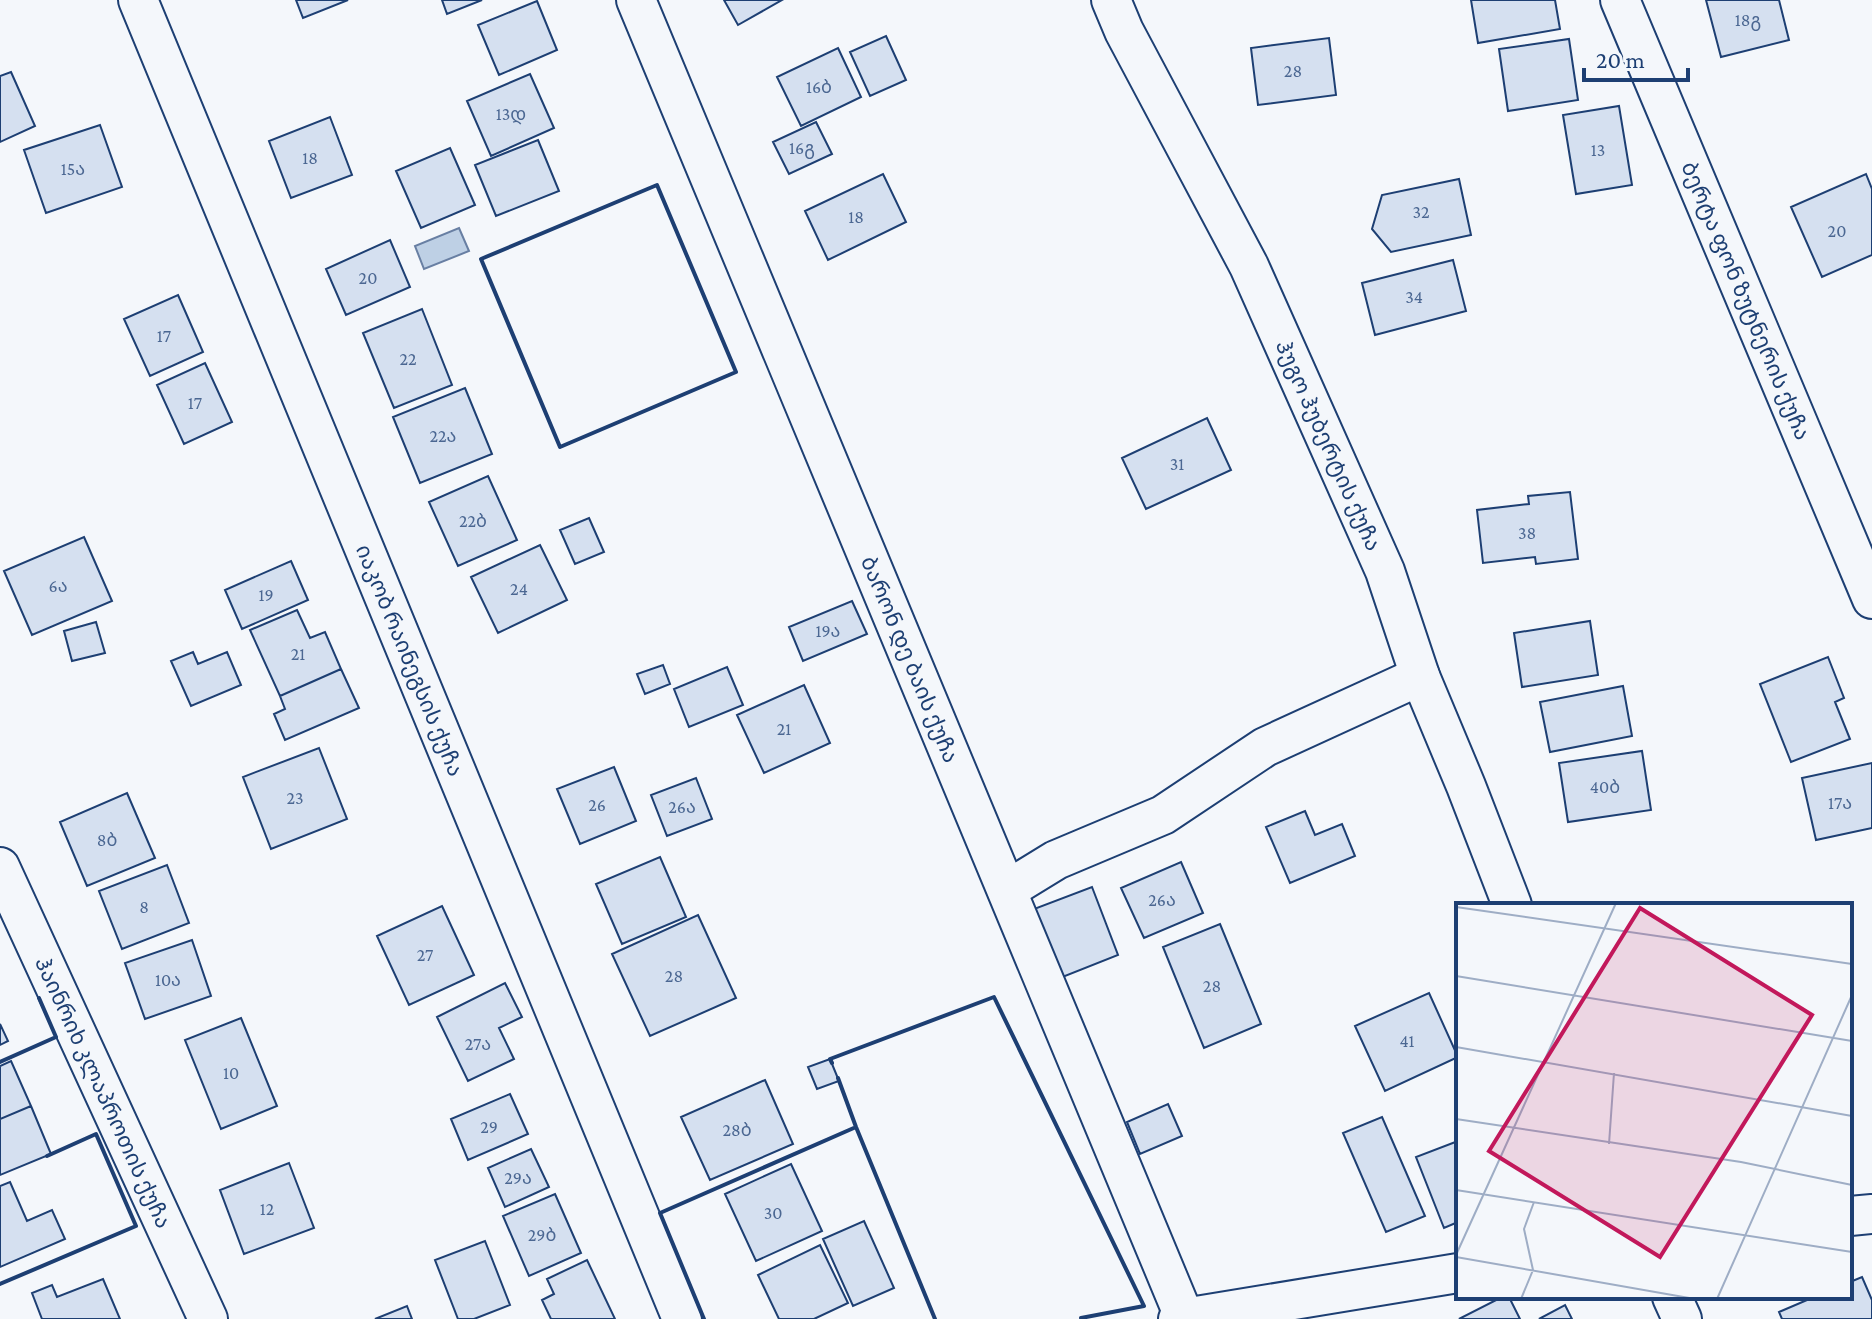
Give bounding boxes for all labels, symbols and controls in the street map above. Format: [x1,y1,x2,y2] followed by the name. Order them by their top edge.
[1735,10,1761,31] house number: 18გ
[1584,32,1688,82] scale bar
[1596,46,1645,73] text: 20 m
[1284,61,1302,81] house number: 28
[806,77,832,97] house number: 16ბ
[496,104,526,125] house number: 13დ
[789,138,815,159] house number: 16გ
[1591,140,1605,160] house number: 13
[302,148,318,168] house number: 18
[1677,158,1816,443] street label: ბერტა ფონ ზუტნერის ქუჩა
[61,159,85,179] house number: 15ა
[1412,202,1430,222] house number: 32
[848,207,864,227] house number: 18
[1828,221,1846,241] house number: 20
[359,268,377,288] house number: 20
[1405,287,1423,307] house number: 34
[157,326,171,346] house number: 17
[1271,336,1387,554] street label: ჰუგო ჰუბერტის ქუჩა
[399,349,417,369] house number: 22
[188,393,202,413] house number: 17
[430,426,456,446] house number: 22ა
[1170,454,1184,474] house number: 31
[459,511,487,531] house number: 22ბ
[1518,523,1536,543] house number: 38
[351,541,469,780] street label: იაკობ რაინეგსის ქუჩა
[856,552,964,766] street label: ბარონ დე ბაის ქუჩა
[48,576,68,596] house number: 6ა
[510,579,528,599] house number: 24
[258,585,274,605] house number: 19
[816,621,841,641] house number: 19ა
[291,644,305,664] house number: 21
[777,719,791,739] house number: 21
[1590,777,1620,797] house number: 40ბ
[286,788,304,808] house number: 23
[1828,793,1852,813] house number: 17ა
[588,795,606,815] house number: 26
[668,797,696,817] house number: 26ა
[97,830,117,850] house number: 8ბ
[1148,890,1176,910] house number: 26ა
[139,897,149,917] house number: 8
[1456,903,1852,1299] inset map
[417,945,433,965] house number: 27
[31,953,177,1232] street label: ჰაინრიხ კლაპროთის ქუჩა
[665,966,683,986] house number: 28
[155,970,181,990] house number: 10ა
[1203,976,1221,996] house number: 28
[1399,1031,1415,1051] house number: 41
[465,1034,491,1054] house number: 27ა
[223,1063,239,1083] house number: 10
[480,1117,498,1137] house number: 29
[722,1120,752,1140] house number: 28ბ
[504,1168,532,1188] house number: 29ა
[260,1199,274,1219] house number: 12
[764,1203,782,1223] house number: 30
[528,1225,556,1245] house number: 29ბ

